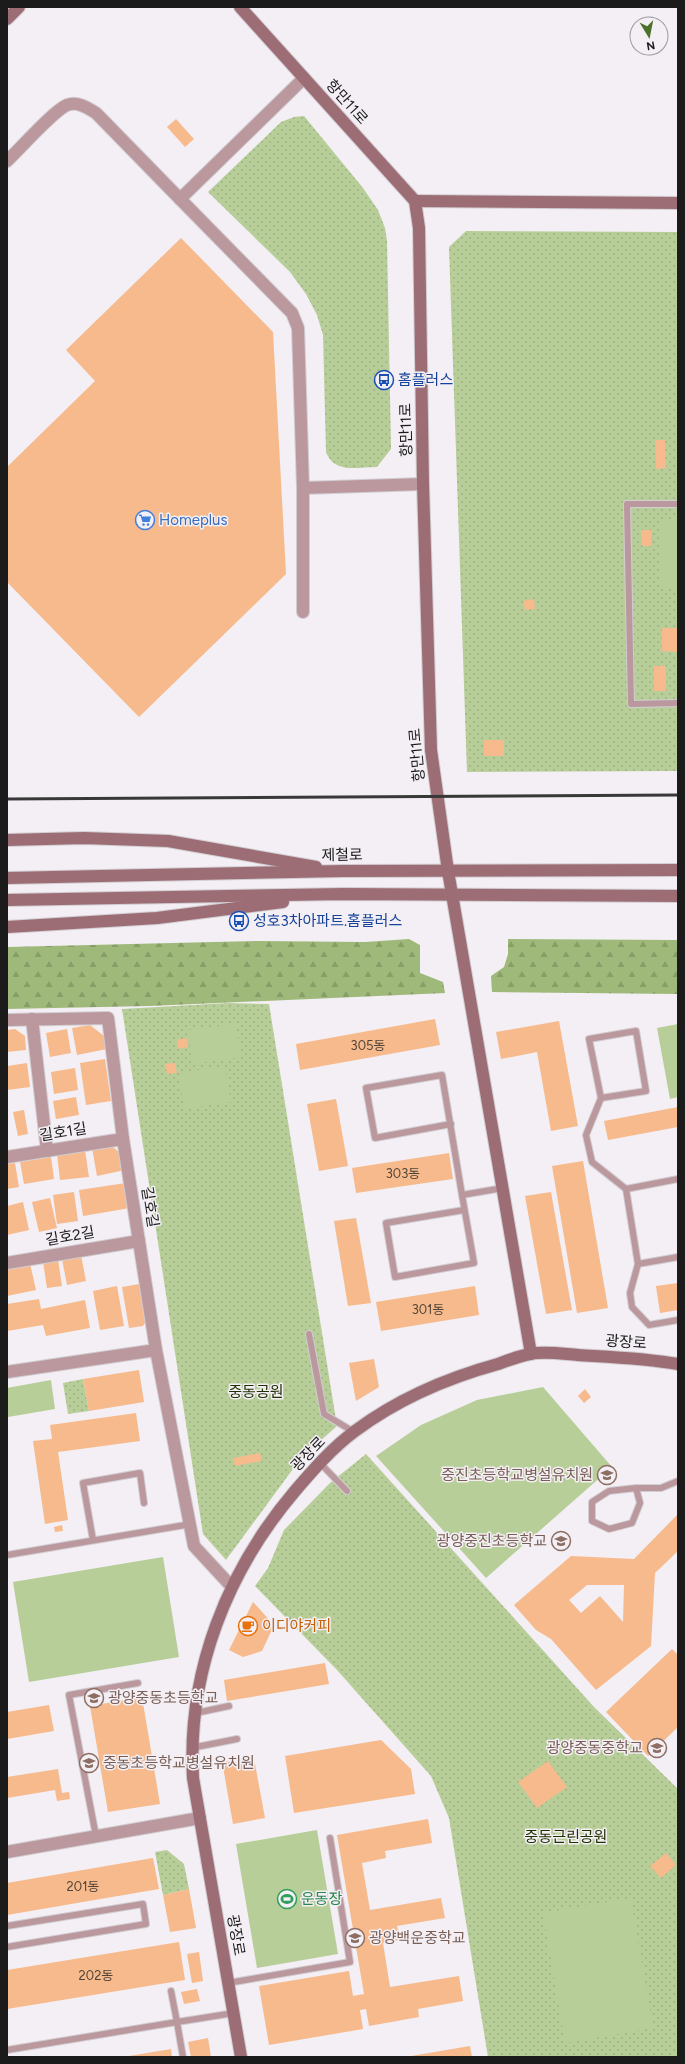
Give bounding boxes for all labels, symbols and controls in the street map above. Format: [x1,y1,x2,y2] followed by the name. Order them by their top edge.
[629,16,669,56] north arrow
[645,38,656,52] text: N
[322,76,372,128] street label: 항만11로
[373,369,395,391] bus stop icon: 홈플러스
[398,371,453,389] place label: 홈플러스
[397,403,415,457] street label: 항만11로
[134,509,156,531] supermarket icon: Homeplus
[159,511,227,529] place label: Homeplus
[406,727,428,783] street label: 항만11로
[321,846,363,864] street label: 제철로
[228,910,250,932] bus stop icon: 성호3차아파트.홈플러스
[253,912,402,930] place label: 성호3차아파트.홈플러스
[351,1038,385,1053] house number: 305동
[38,1119,88,1145] street label: 길호1길
[386,1166,420,1181] house number: 303동
[138,1185,162,1229] street label: 길호길
[44,1223,96,1249] street label: 길호2길
[412,1302,444,1317] house number: 301동
[605,1332,647,1352] street label: 광장로
[228,1383,284,1401] park label: 중동공원
[287,1433,329,1475] street label: 광장로
[596,1464,618,1486] school or university icon: 중진초등학교병설유치원
[441,1466,593,1484] place label: 중진초등학교병설유치원
[550,1530,572,1552] school or university icon: 광양중진초등학교
[437,1532,547,1550] place label: 광양중진초등학교
[237,1615,259,1637] cafe icon: 이디야커피
[262,1617,331,1635] place label: 이디야커피
[83,1687,105,1709] school or university icon: 광양중동초등학교
[108,1689,218,1707] place label: 광양중동초등학교
[646,1737,668,1759] school or university icon: 광양중동중학교
[546,1739,643,1757] place label: 광양중동중학교
[78,1752,100,1774] school or university icon: 중동초등학교병설유치원
[103,1754,255,1772] place label: 중동초등학교병설유치원
[525,1828,607,1846] park label: 중동근린공원
[67,1879,100,1894] house number: 201동
[276,1888,298,1910] sports icon: 운동장
[301,1890,343,1908] place label: 운동장
[224,1913,248,1957] street label: 광장로
[344,1927,366,1949] school or university icon: 광양백운중학교
[369,1929,466,1947] place label: 광양백운중학교
[79,1968,113,1983] house number: 202동

